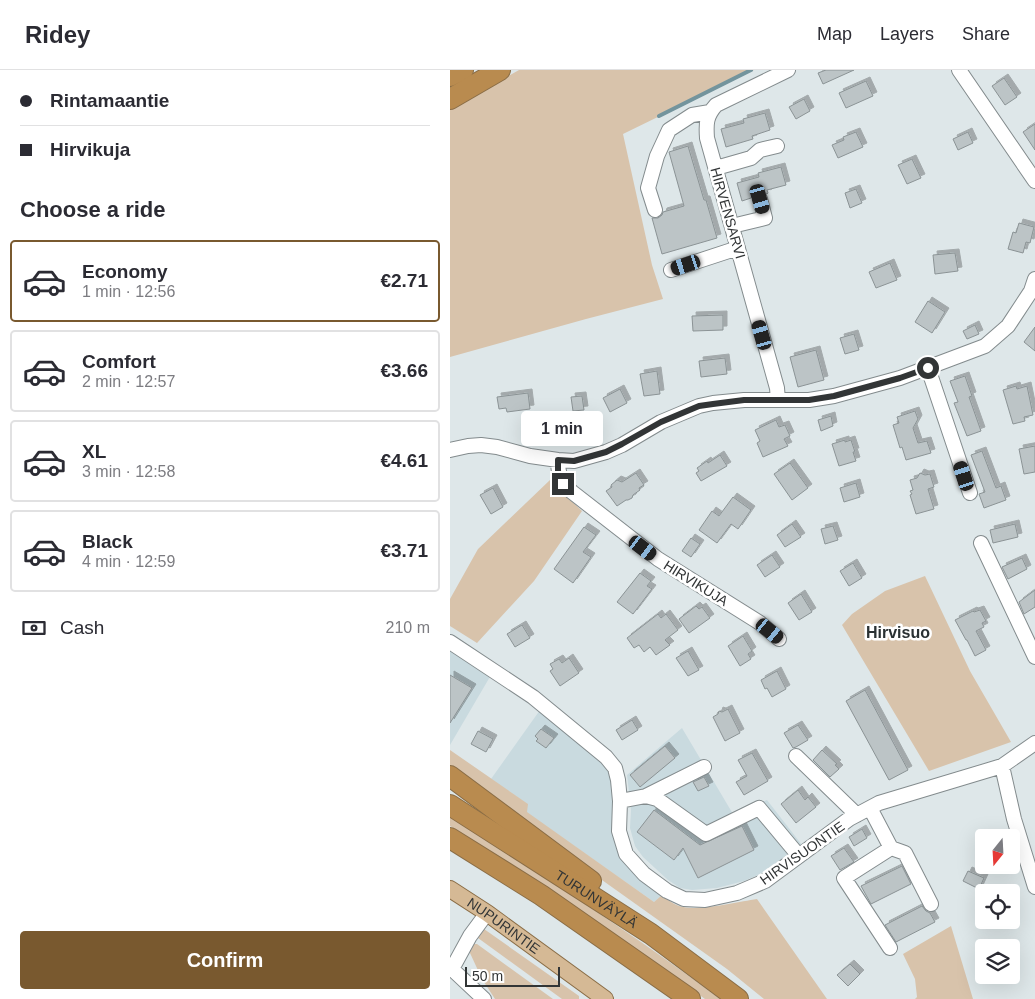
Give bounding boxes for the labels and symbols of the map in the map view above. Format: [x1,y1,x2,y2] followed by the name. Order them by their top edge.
[707,165,749,261] street label: HIRVENSARVI
[748,183,771,215] car
[669,253,702,277] car
[750,319,773,351] car
[917,357,939,379] route start
[522,412,604,446] callout: 1 min
[952,459,975,493] car
[552,473,574,495] route end
[626,533,659,563] car
[661,557,732,609] street label: HIRVIKUJA
[753,616,786,646] car
[866,624,930,641] district label: Hirvisuo
[757,818,847,888] street label: HIRVISUONTIE
[975,829,1020,874] north arrow
[552,867,641,932] street label: TURUNVÄYLÄ
[464,894,543,957] street label: NUPURINTIE
[465,964,560,987] scale bar

